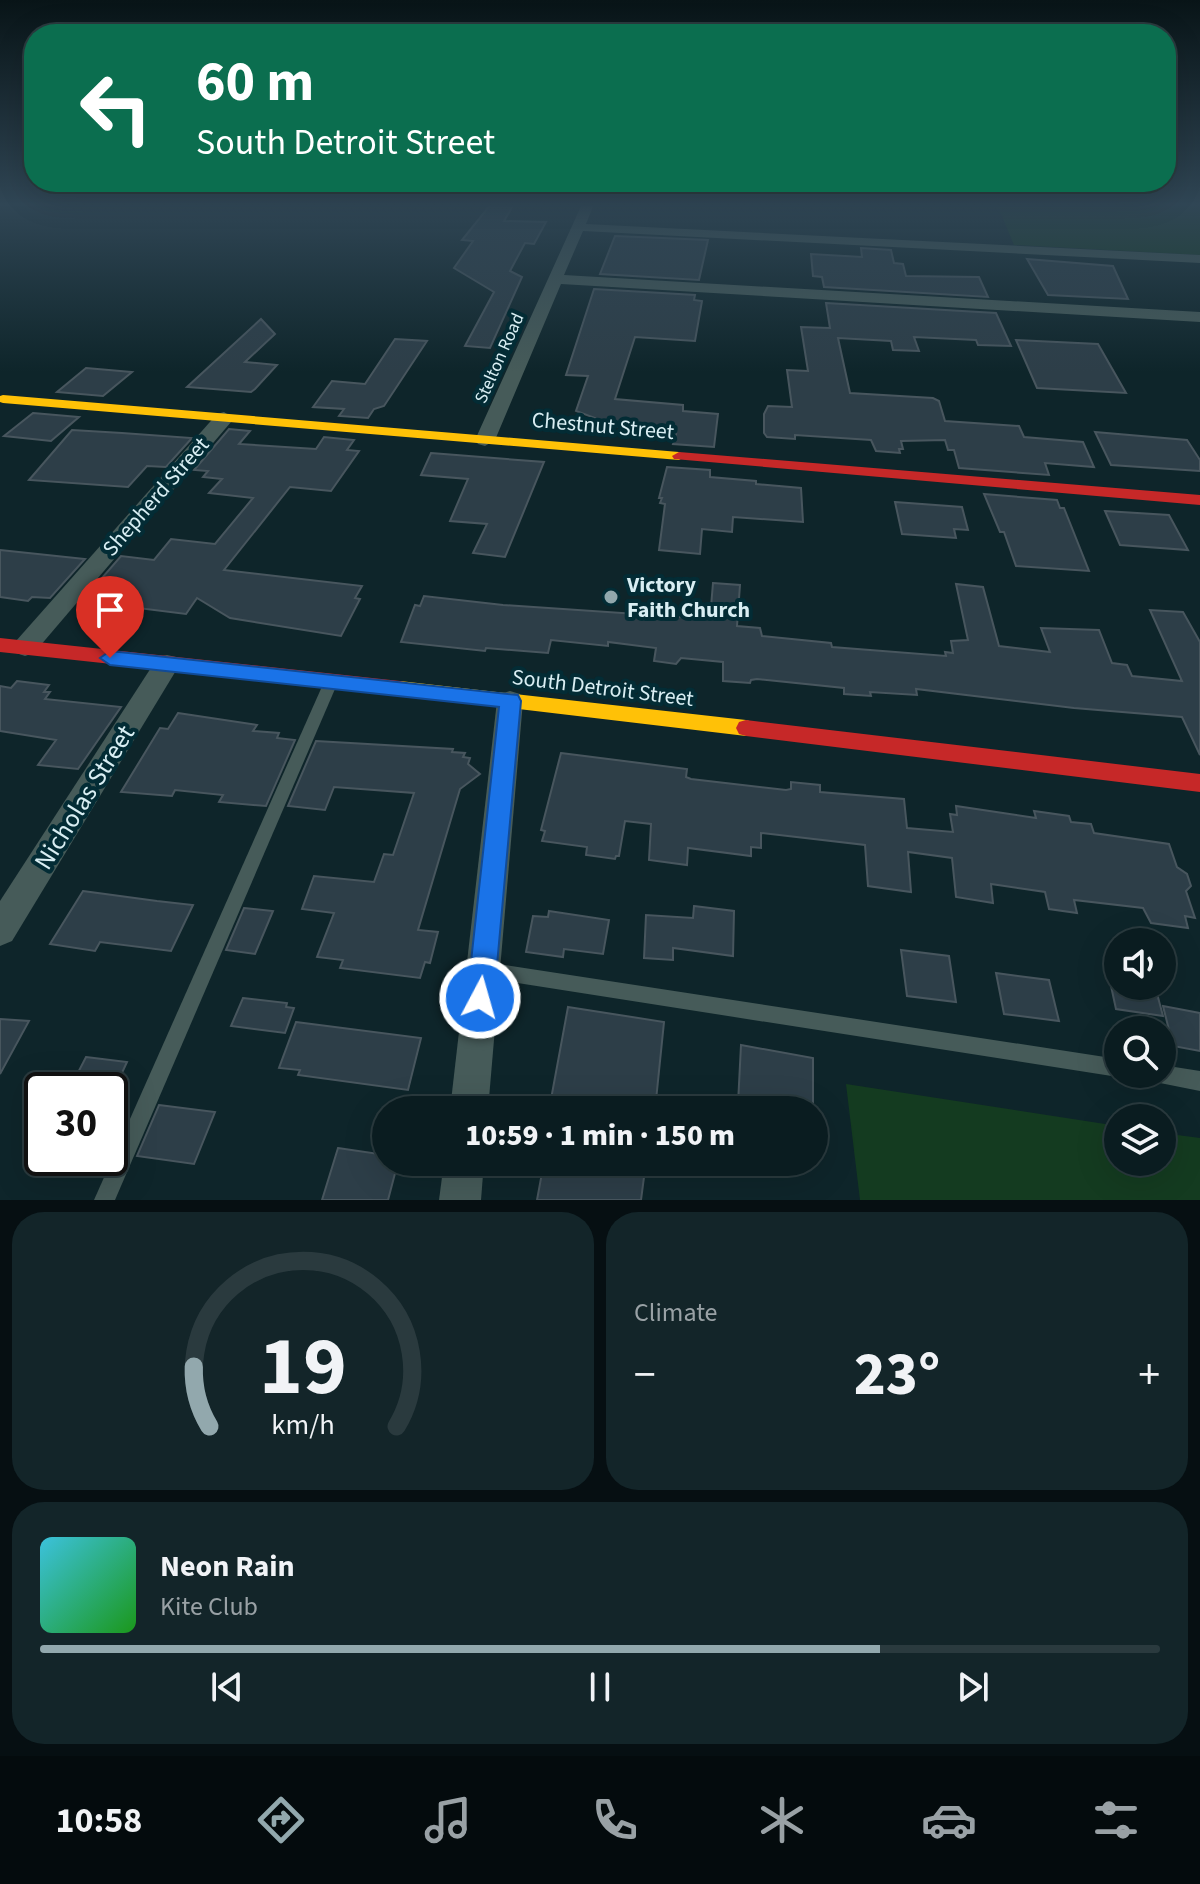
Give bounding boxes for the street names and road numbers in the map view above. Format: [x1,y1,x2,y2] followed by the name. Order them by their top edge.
[468,309,530,407] street label: Stelton Road
[530,404,676,448] street label: Chestnut Street
[95,430,217,563] street label: Shepherd Street
[510,661,696,715] street label: South Detroit Street
[25,718,144,877] street label: Nicholas Street

